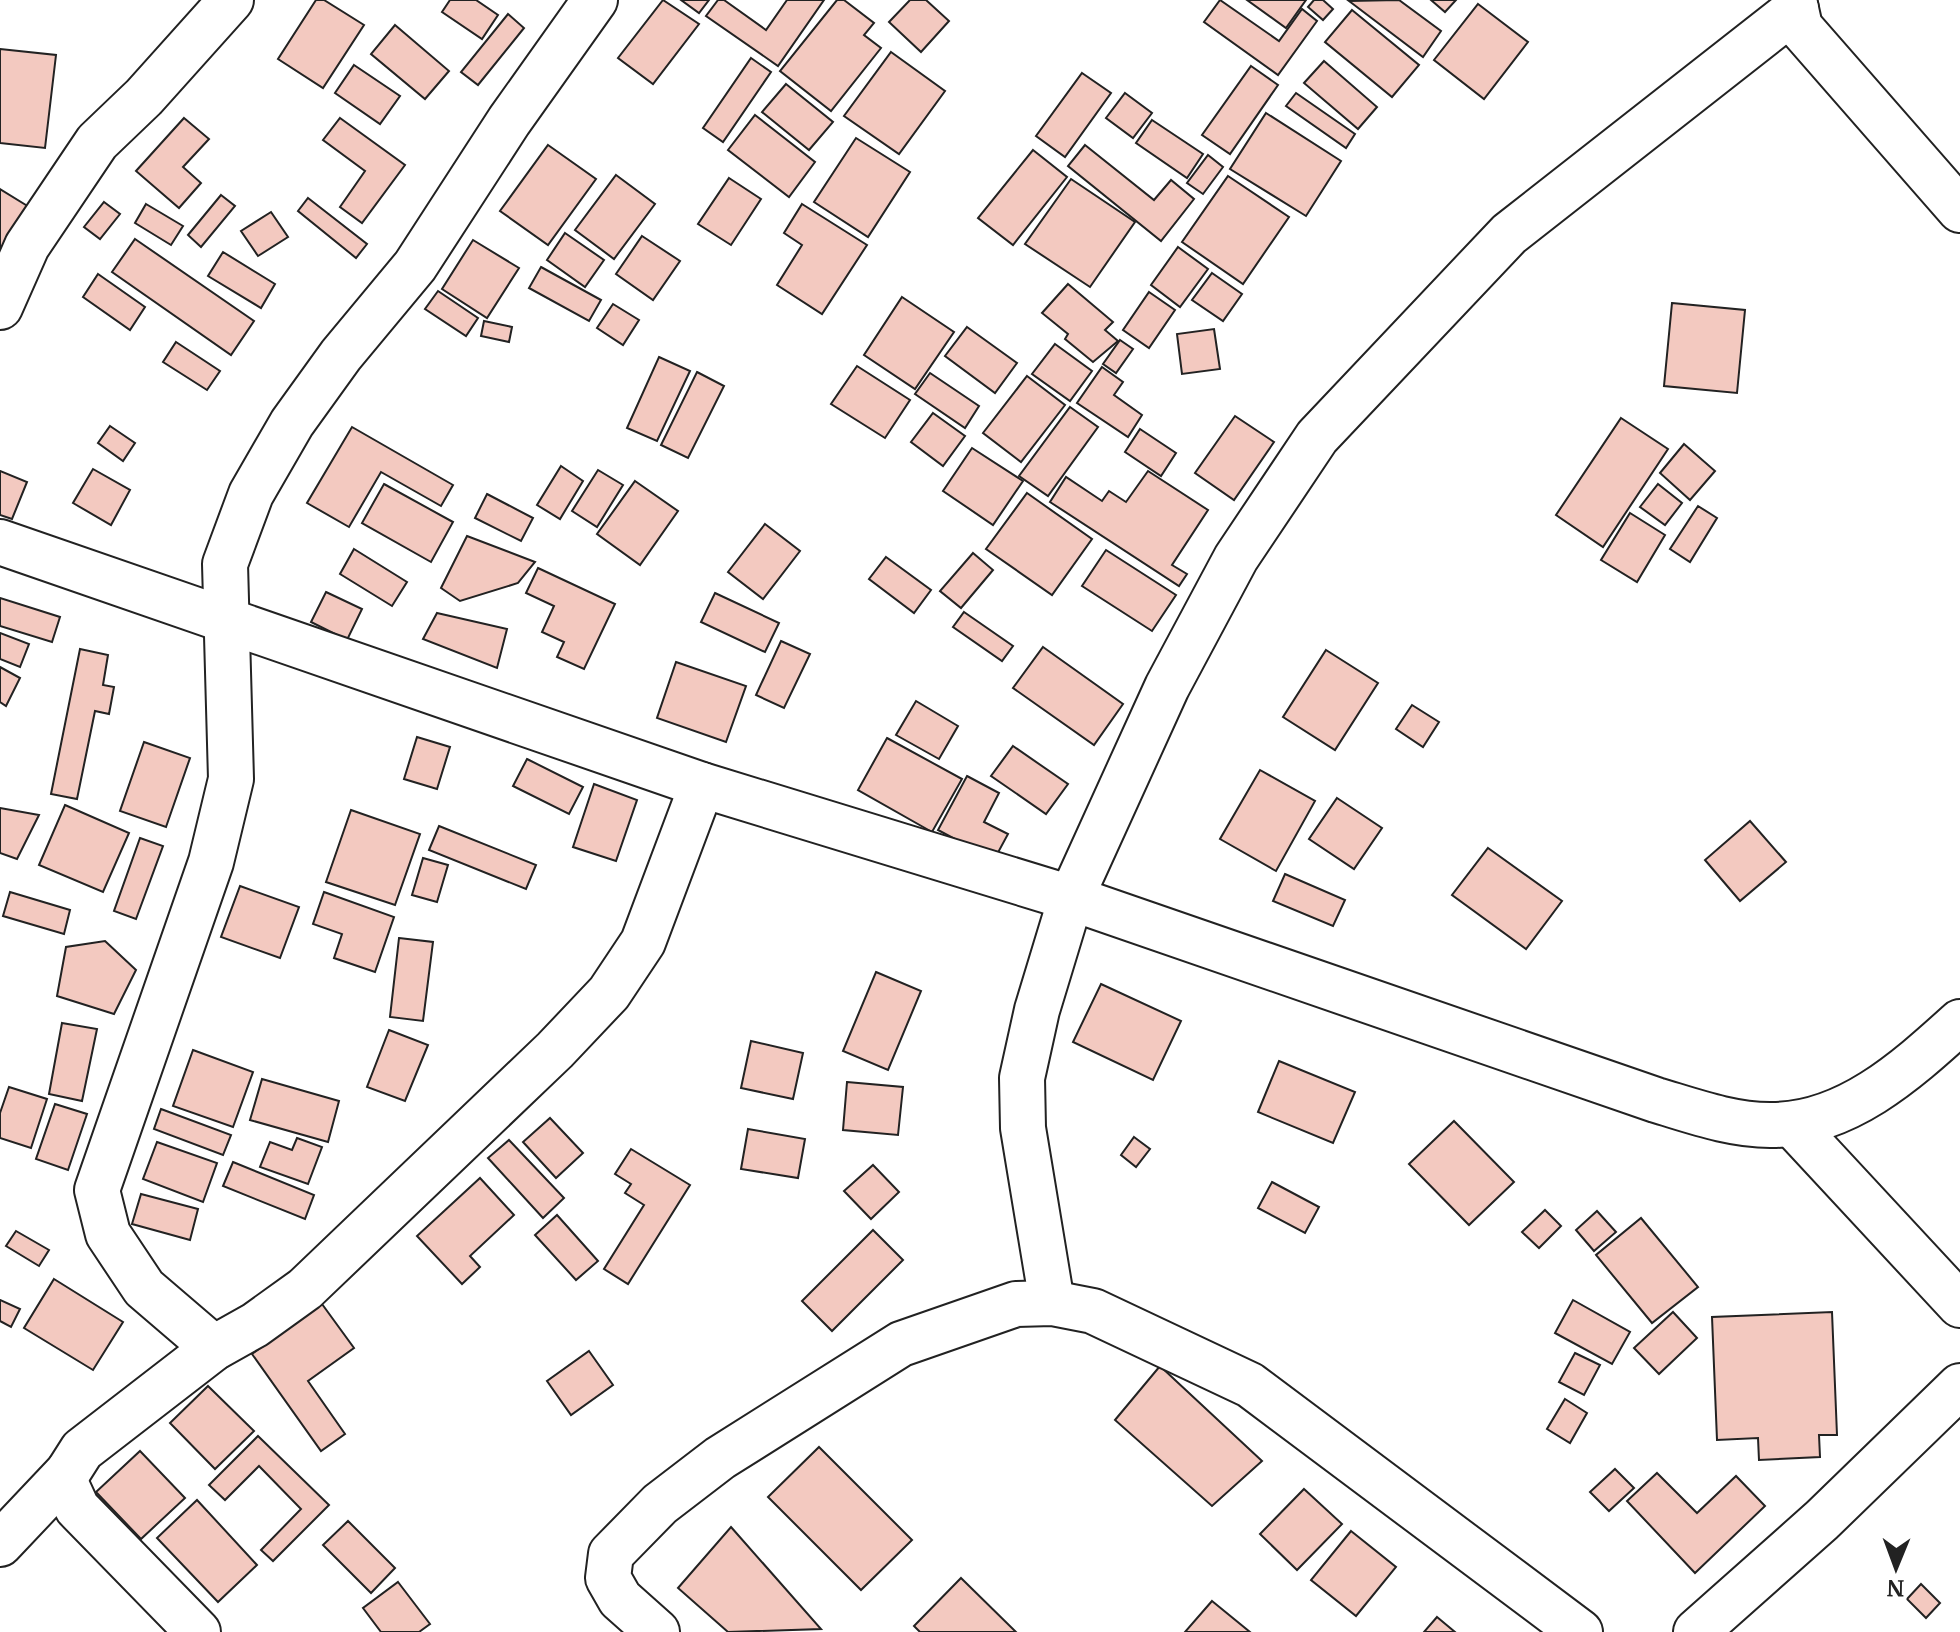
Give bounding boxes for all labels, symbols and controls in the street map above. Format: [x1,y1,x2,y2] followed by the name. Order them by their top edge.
[1856,1528,1936,1608] north arrow
[1886,1574,1905,1602] text: N

